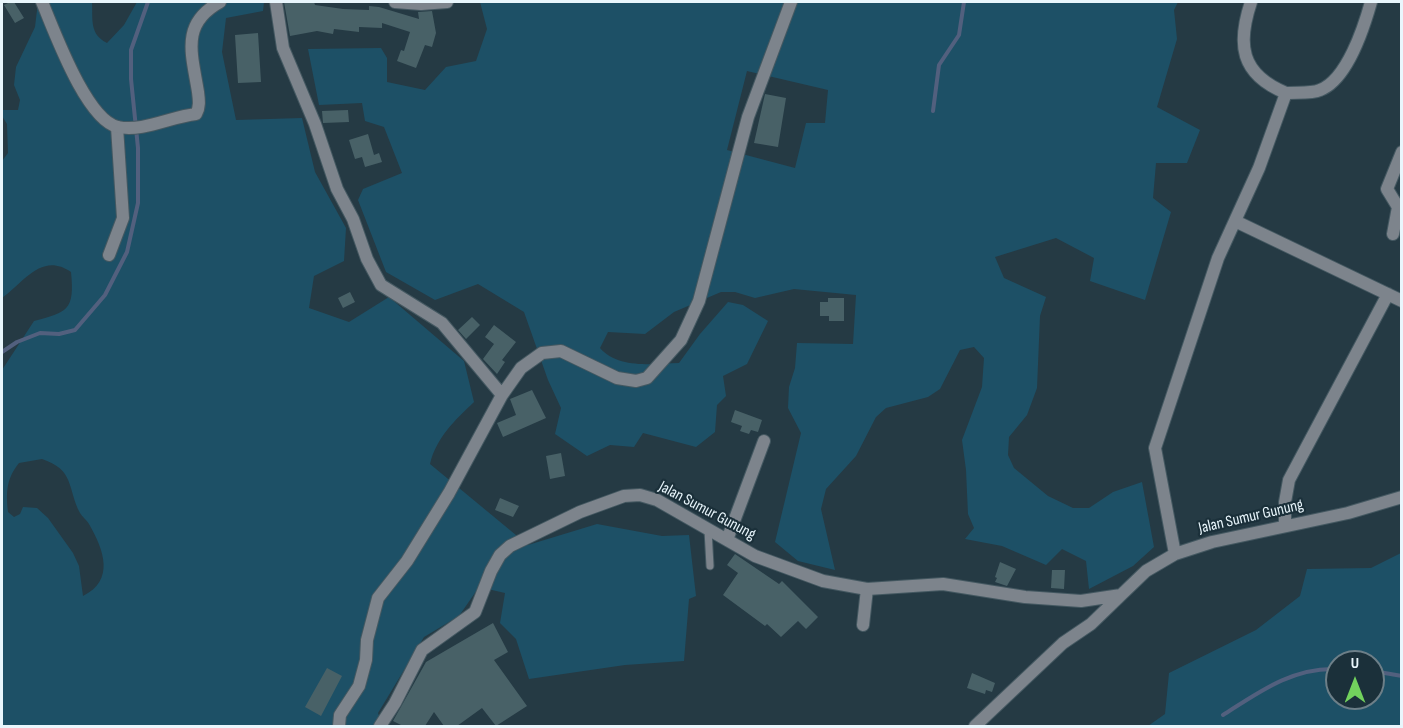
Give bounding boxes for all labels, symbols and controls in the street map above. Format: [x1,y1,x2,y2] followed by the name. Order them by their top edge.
[655,477,759,545] street label: Jalan Sumur Gunung
[1197,496,1305,538] street label: Jalan Sumur Gunung
[1325,650,1385,710] north arrow
[1351,654,1359,673] text: U

